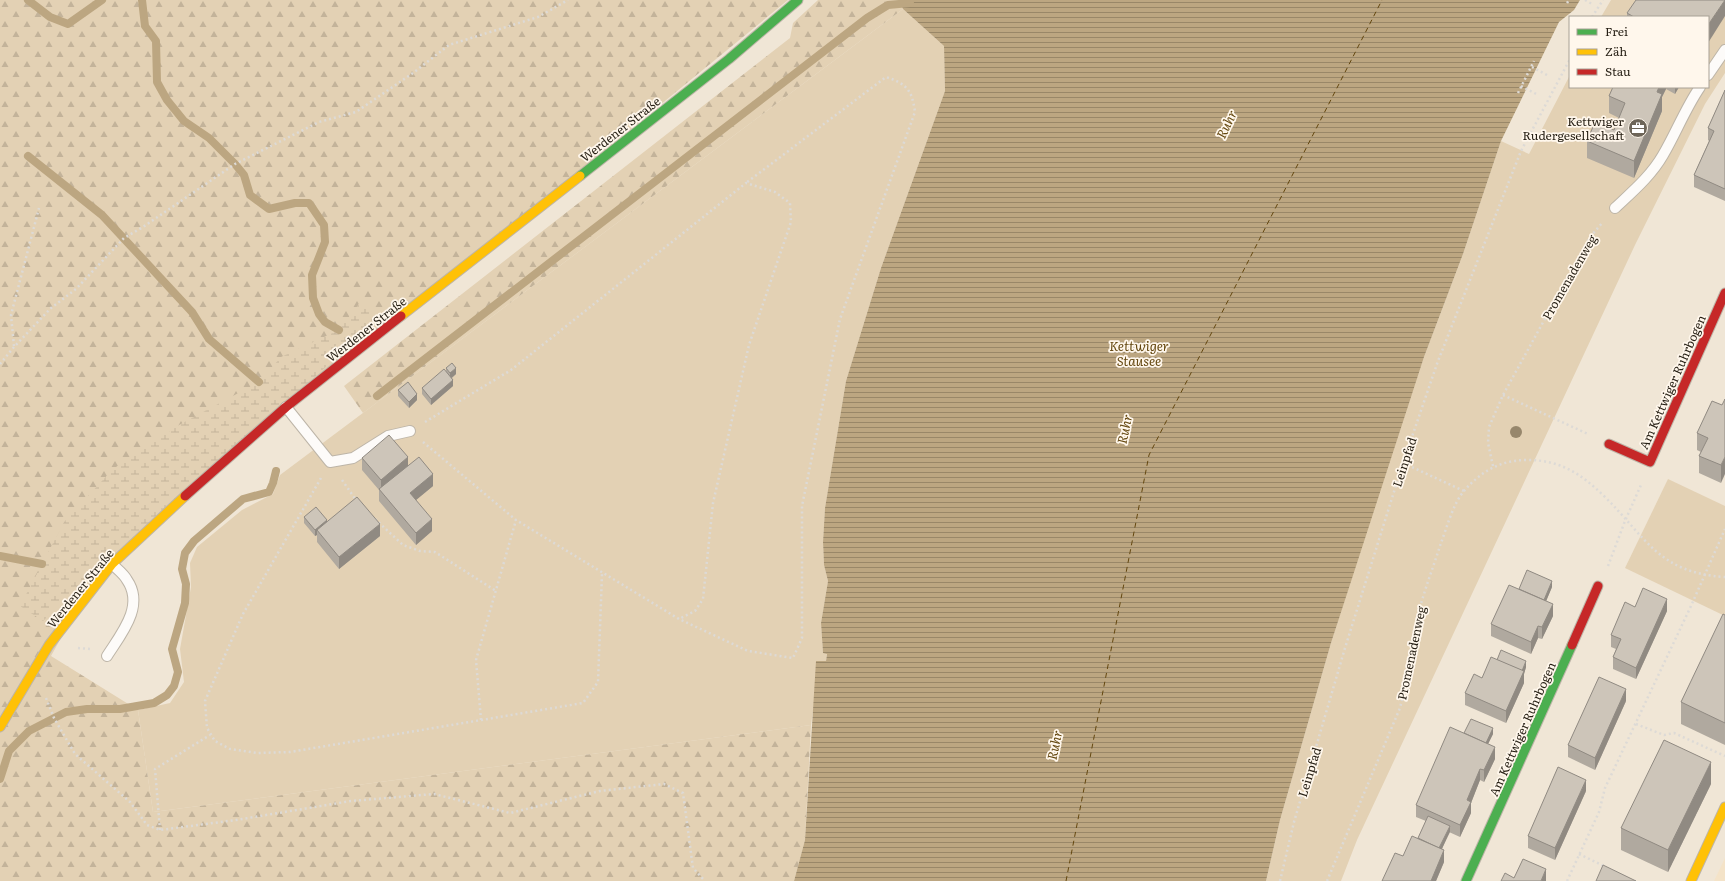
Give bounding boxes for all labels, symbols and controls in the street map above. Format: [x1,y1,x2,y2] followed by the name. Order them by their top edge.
[1569,16,1709,88] legend
[1605,22,1628,40] text: Frei
[1605,42,1627,60] text: Zäh
[1605,62,1631,80] text: Stau
[576,92,664,166] street label: Werdener Straße
[1211,107,1241,141] water label: Ruhr
[1523,112,1624,144] place label: Kettwiger Rudergesellschaft
[1627,117,1649,139] office icon: Kettwiger Rudergesellschaft
[1537,231,1601,323] street label: Promenadenweg
[322,292,410,366] street label: Werdener Straße
[1634,312,1710,452] street label: Am Kettwiger Ruhrbogen
[1109,336,1169,370] water label: Kettwiger Stausee
[1112,413,1136,445] water label: Ruhr
[1388,434,1421,489] street label: Leinpfad
[42,545,118,631] street label: Werdener Straße
[1392,604,1430,702] street label: Promenadenweg
[1484,659,1560,799] street label: Am Kettwiger Ruhrbogen
[1042,729,1066,761] water label: Ruhr
[1293,744,1325,799] street label: Leinpfad

